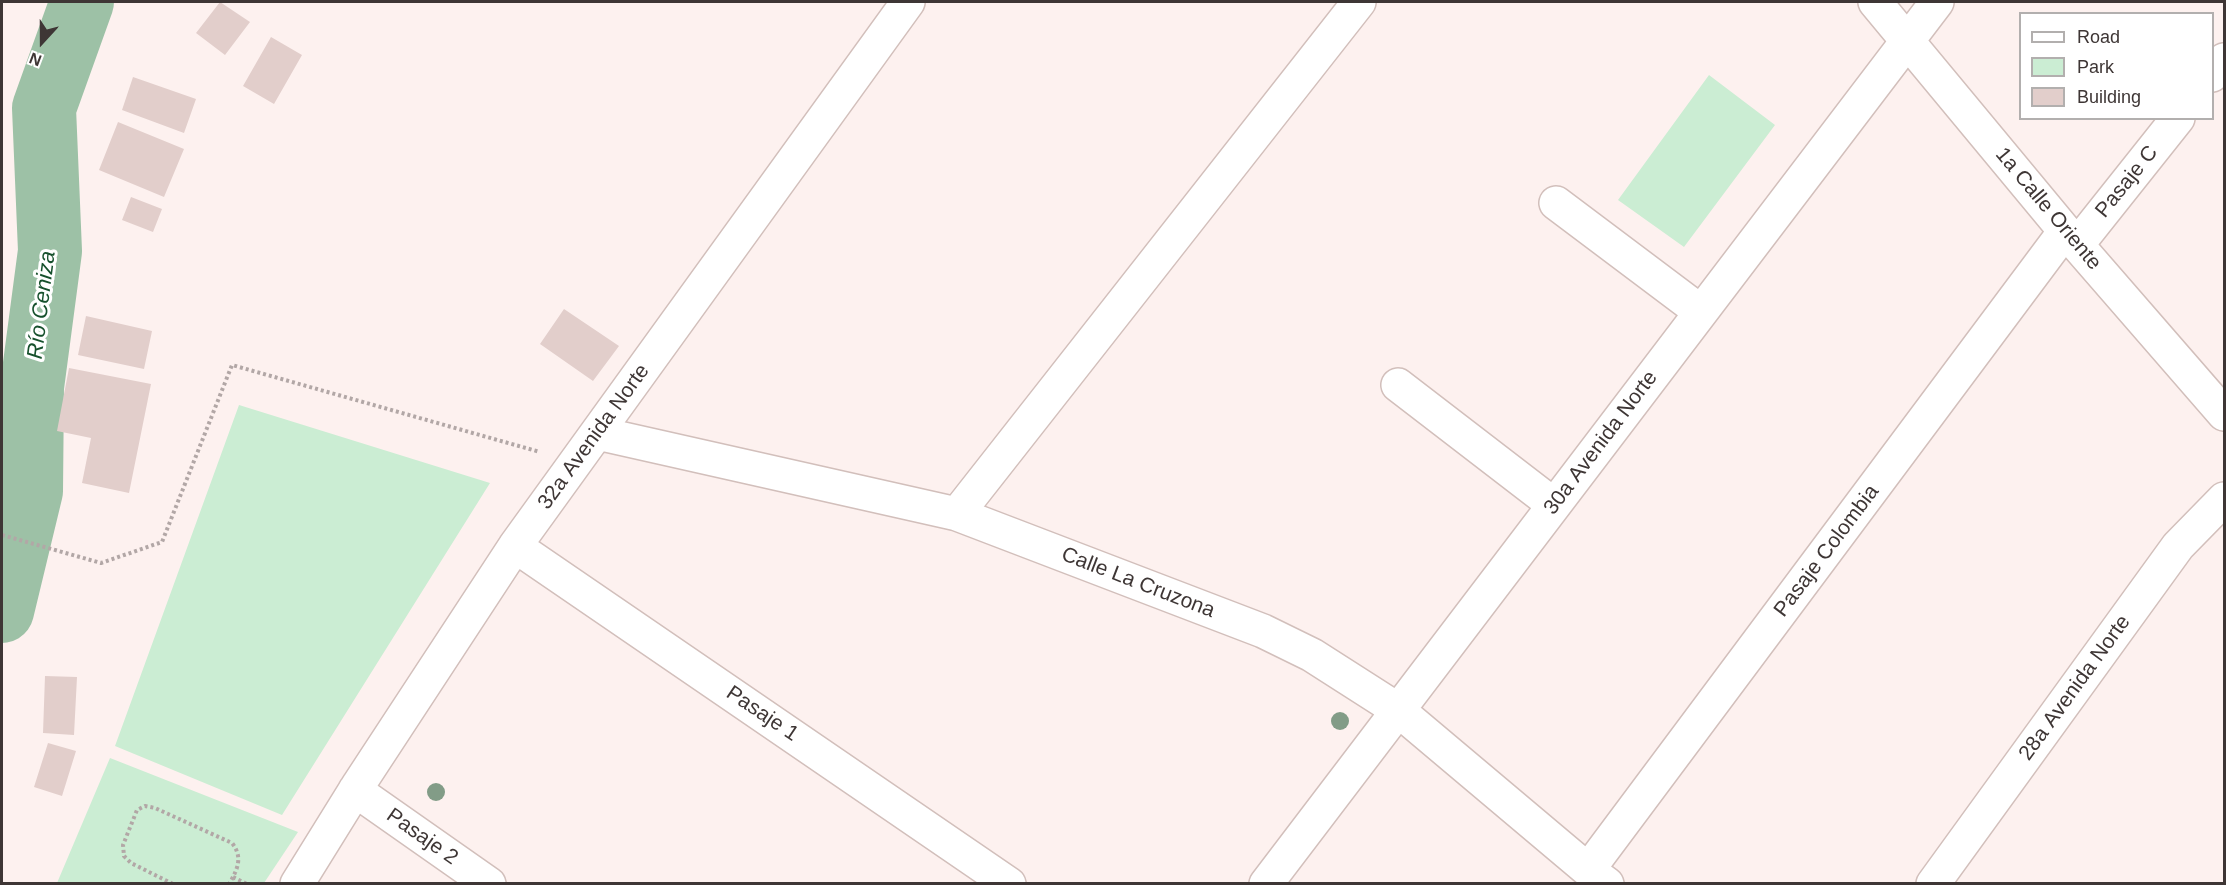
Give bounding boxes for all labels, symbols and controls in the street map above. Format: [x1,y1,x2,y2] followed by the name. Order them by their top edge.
[12,12,72,72] north arrow
[2019,12,2214,120] legend
[2077,27,2120,47] text: Road
[27,49,44,69] text: N
[2077,57,2114,77] text: Park
[2077,87,2141,107] text: Building
[2090,141,2164,223] street label: Pasaje C
[1990,143,2106,275] street label: 1a Calle Oriente
[22,249,62,361] water label: Río Ceniza
[533,359,655,515] street label: 32a Avenida Norte
[1539,366,1663,520] street label: 30a Avenida Norte
[1769,480,1885,622] street label: Pasaje Colombia
[1058,542,1218,624] street label: Calle La Cruzona
[2014,610,2136,766] street label: 28a Avenida Norte
[721,681,803,747] street label: Pasaje 1
[381,803,463,871] street label: Pasaje 2

